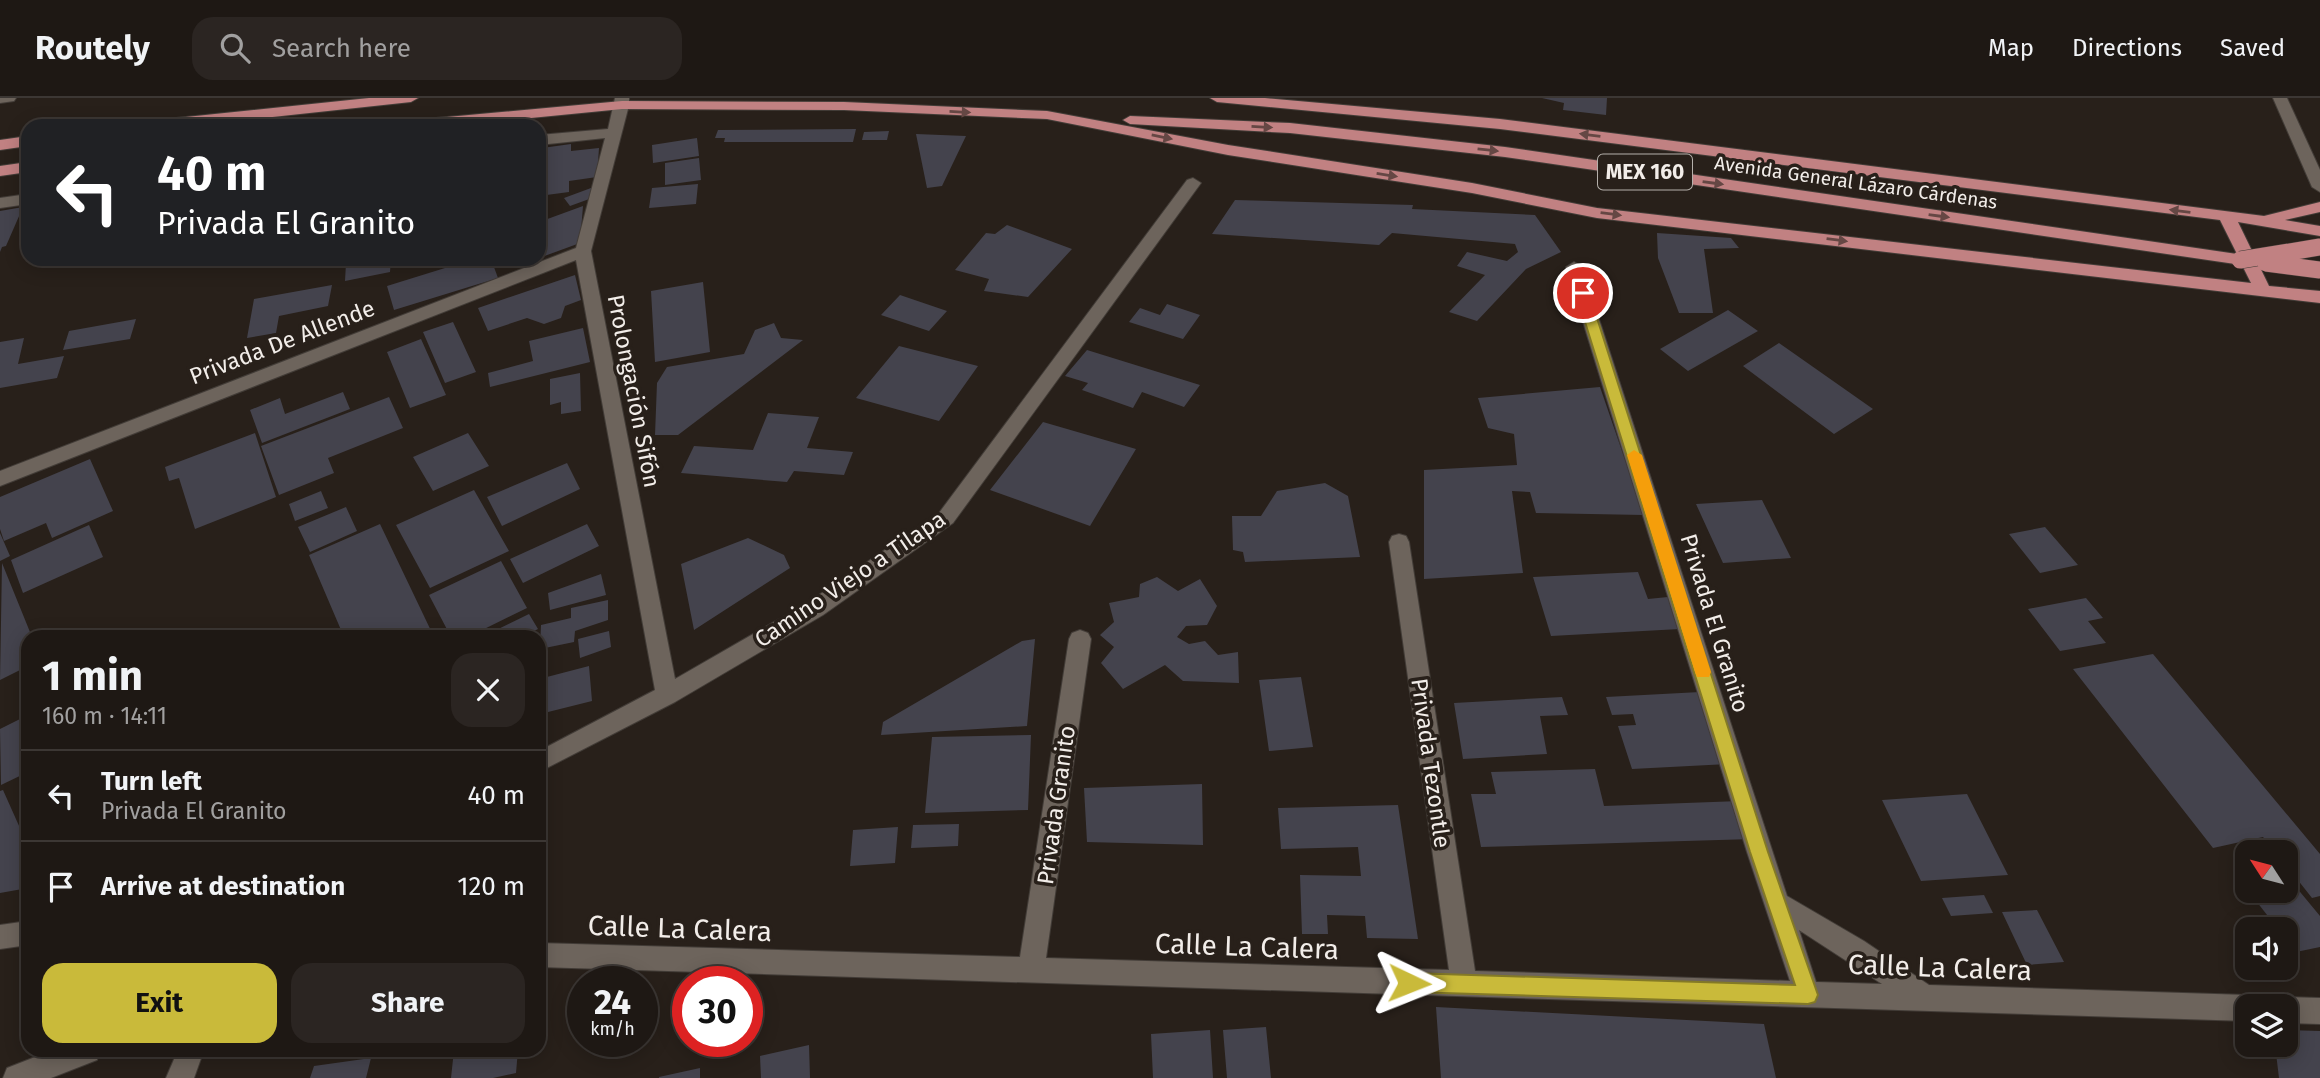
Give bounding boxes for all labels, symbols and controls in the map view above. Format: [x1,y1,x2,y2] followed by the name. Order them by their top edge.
[192,17,682,80] search box
[35,28,150,68] text: Routely
[216,29,254,67] icon: search
[272,33,411,64] text: Search here
[1988,34,2034,62] text: Map
[2072,34,2182,62] text: Directions
[2220,34,2285,62] text: Saved
[950,106,972,117] one-way arrow
[1251,121,1273,132] one-way arrow
[1578,130,1600,141] one-way arrow
[1151,132,1173,143] one-way arrow
[157,144,266,203] text: 40 m
[1477,145,1499,156] one-way arrow
[42,147,133,238] icon: left
[1713,151,1999,214] street label: Avenida General Lázaro Cárdenas
[1598,154,1692,190] road number: MEX 160
[1376,170,1398,181] one-way arrow
[1703,177,1725,188] one-way arrow
[157,204,415,242] text: Privada El Granito
[2169,205,2191,216] one-way arrow
[1600,209,1622,220] one-way arrow
[1928,211,1950,222] one-way arrow
[1826,235,1848,246] one-way arrow
[1553,263,1613,323] pin
[1564,274,1602,312] icon: arrive
[602,292,666,490] street label: Prolongación Sifón
[185,294,379,390] street label: Privada De Allende
[749,505,951,653] street label: Camino Viejo a Tilapa
[1674,530,1756,716] street label: Privada El Granito
[42,651,143,701] text: 1 min
[451,653,525,727] button: close
[1405,676,1457,850] street label: Privada Tezontle
[42,702,167,730] text: 160 m · 14:11
[1031,724,1081,886] street label: Privada Granito
[101,766,202,797] text: Turn left
[42,777,80,815] icon: left
[467,780,525,811] text: 40 m
[101,797,287,825] text: Privada El Granito
[2235,840,2298,903] north arrow
[2235,840,2298,1057] map controls
[42,868,80,906] icon: arrive
[101,871,345,902] text: Arrive at destination
[457,871,525,902] text: 120 m
[587,909,773,948] street label: Calle La Calera
[2235,917,2298,980] button: sound
[1154,927,1340,966] street label: Calle La Calera
[1372,946,1446,1020] position arrow
[1847,948,2033,987] street label: Calle La Calera
[42,963,277,1043] button: Exit
[291,963,525,1043] button: Share
[672,966,763,1057] speed limit sign: 30
[594,981,631,1023] text: 24
[2235,994,2298,1057] button: layers
[590,1018,635,1040] text: km/h

